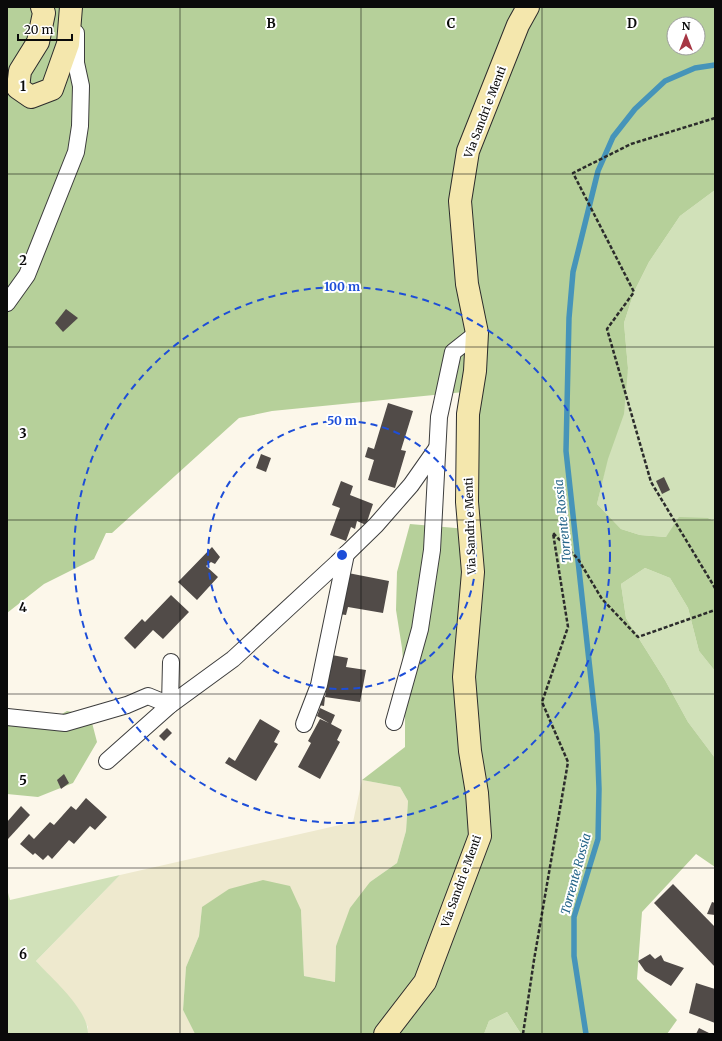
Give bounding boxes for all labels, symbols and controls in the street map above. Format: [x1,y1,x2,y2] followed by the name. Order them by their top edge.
[266,15,276,32] text: B
[447,15,456,32] text: C
[627,15,637,32] text: D
[18,16,72,42] scale bar
[666,16,706,56] north arrow
[682,19,691,33] text: N
[24,22,53,37] text: 20 m
[461,64,509,161] street label: Via Sandri e Menti
[20,78,26,95] text: 1
[19,252,27,269] text: 2
[324,279,360,294] text: 100 m
[327,413,357,428] text: 50 m
[19,425,27,442] text: 3
[461,477,479,576] street label: Via Sandri e Menti
[551,479,574,563] water label: Torrente Rossia
[335,548,349,562] centre of rings
[19,599,28,616] text: 4
[19,772,27,789] text: 5
[557,831,594,916] water label: Torrente Rossia
[438,833,484,930] street label: Via Sandri e Menti
[19,946,27,963] text: 6

